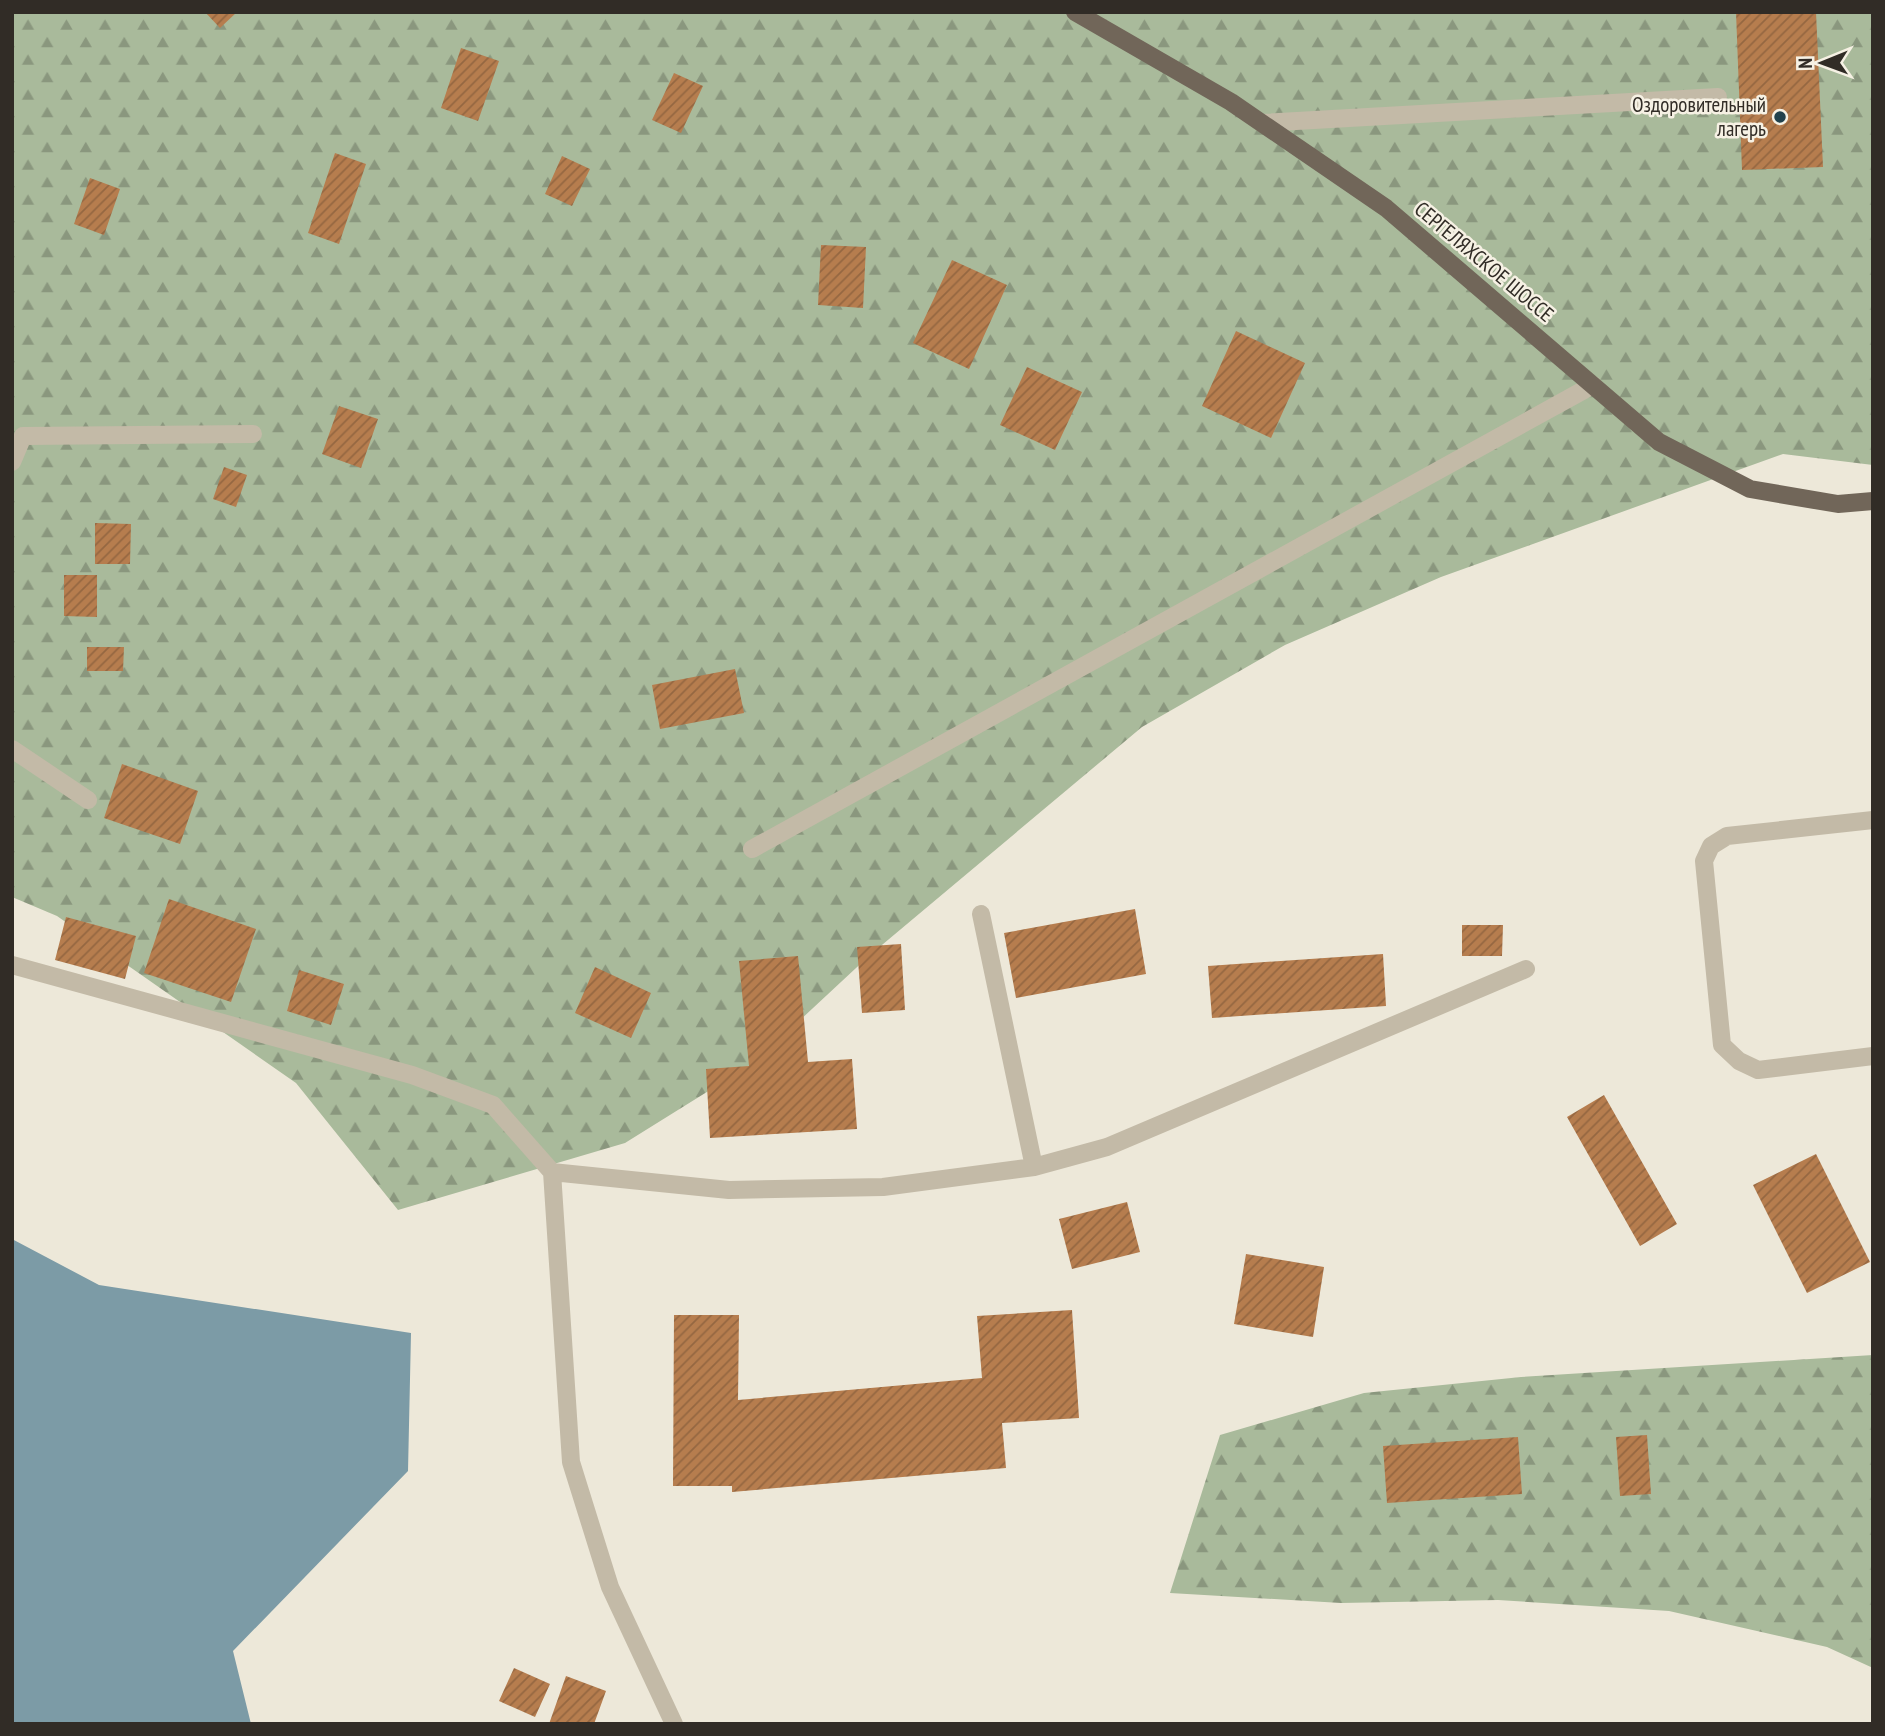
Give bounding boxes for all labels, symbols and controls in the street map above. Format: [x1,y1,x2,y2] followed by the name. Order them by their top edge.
[1787,28,1857,98] north arrow
[1793,58,1817,69] text: N
[1632,91,1766,142] place label: Оздоровительный лагерь
[1772,109,1788,125] marker: Оздоровительный лагерь
[1409,196,1559,328] street label: СЕРГЕЛЯХСКОЕ ШОССЕ

